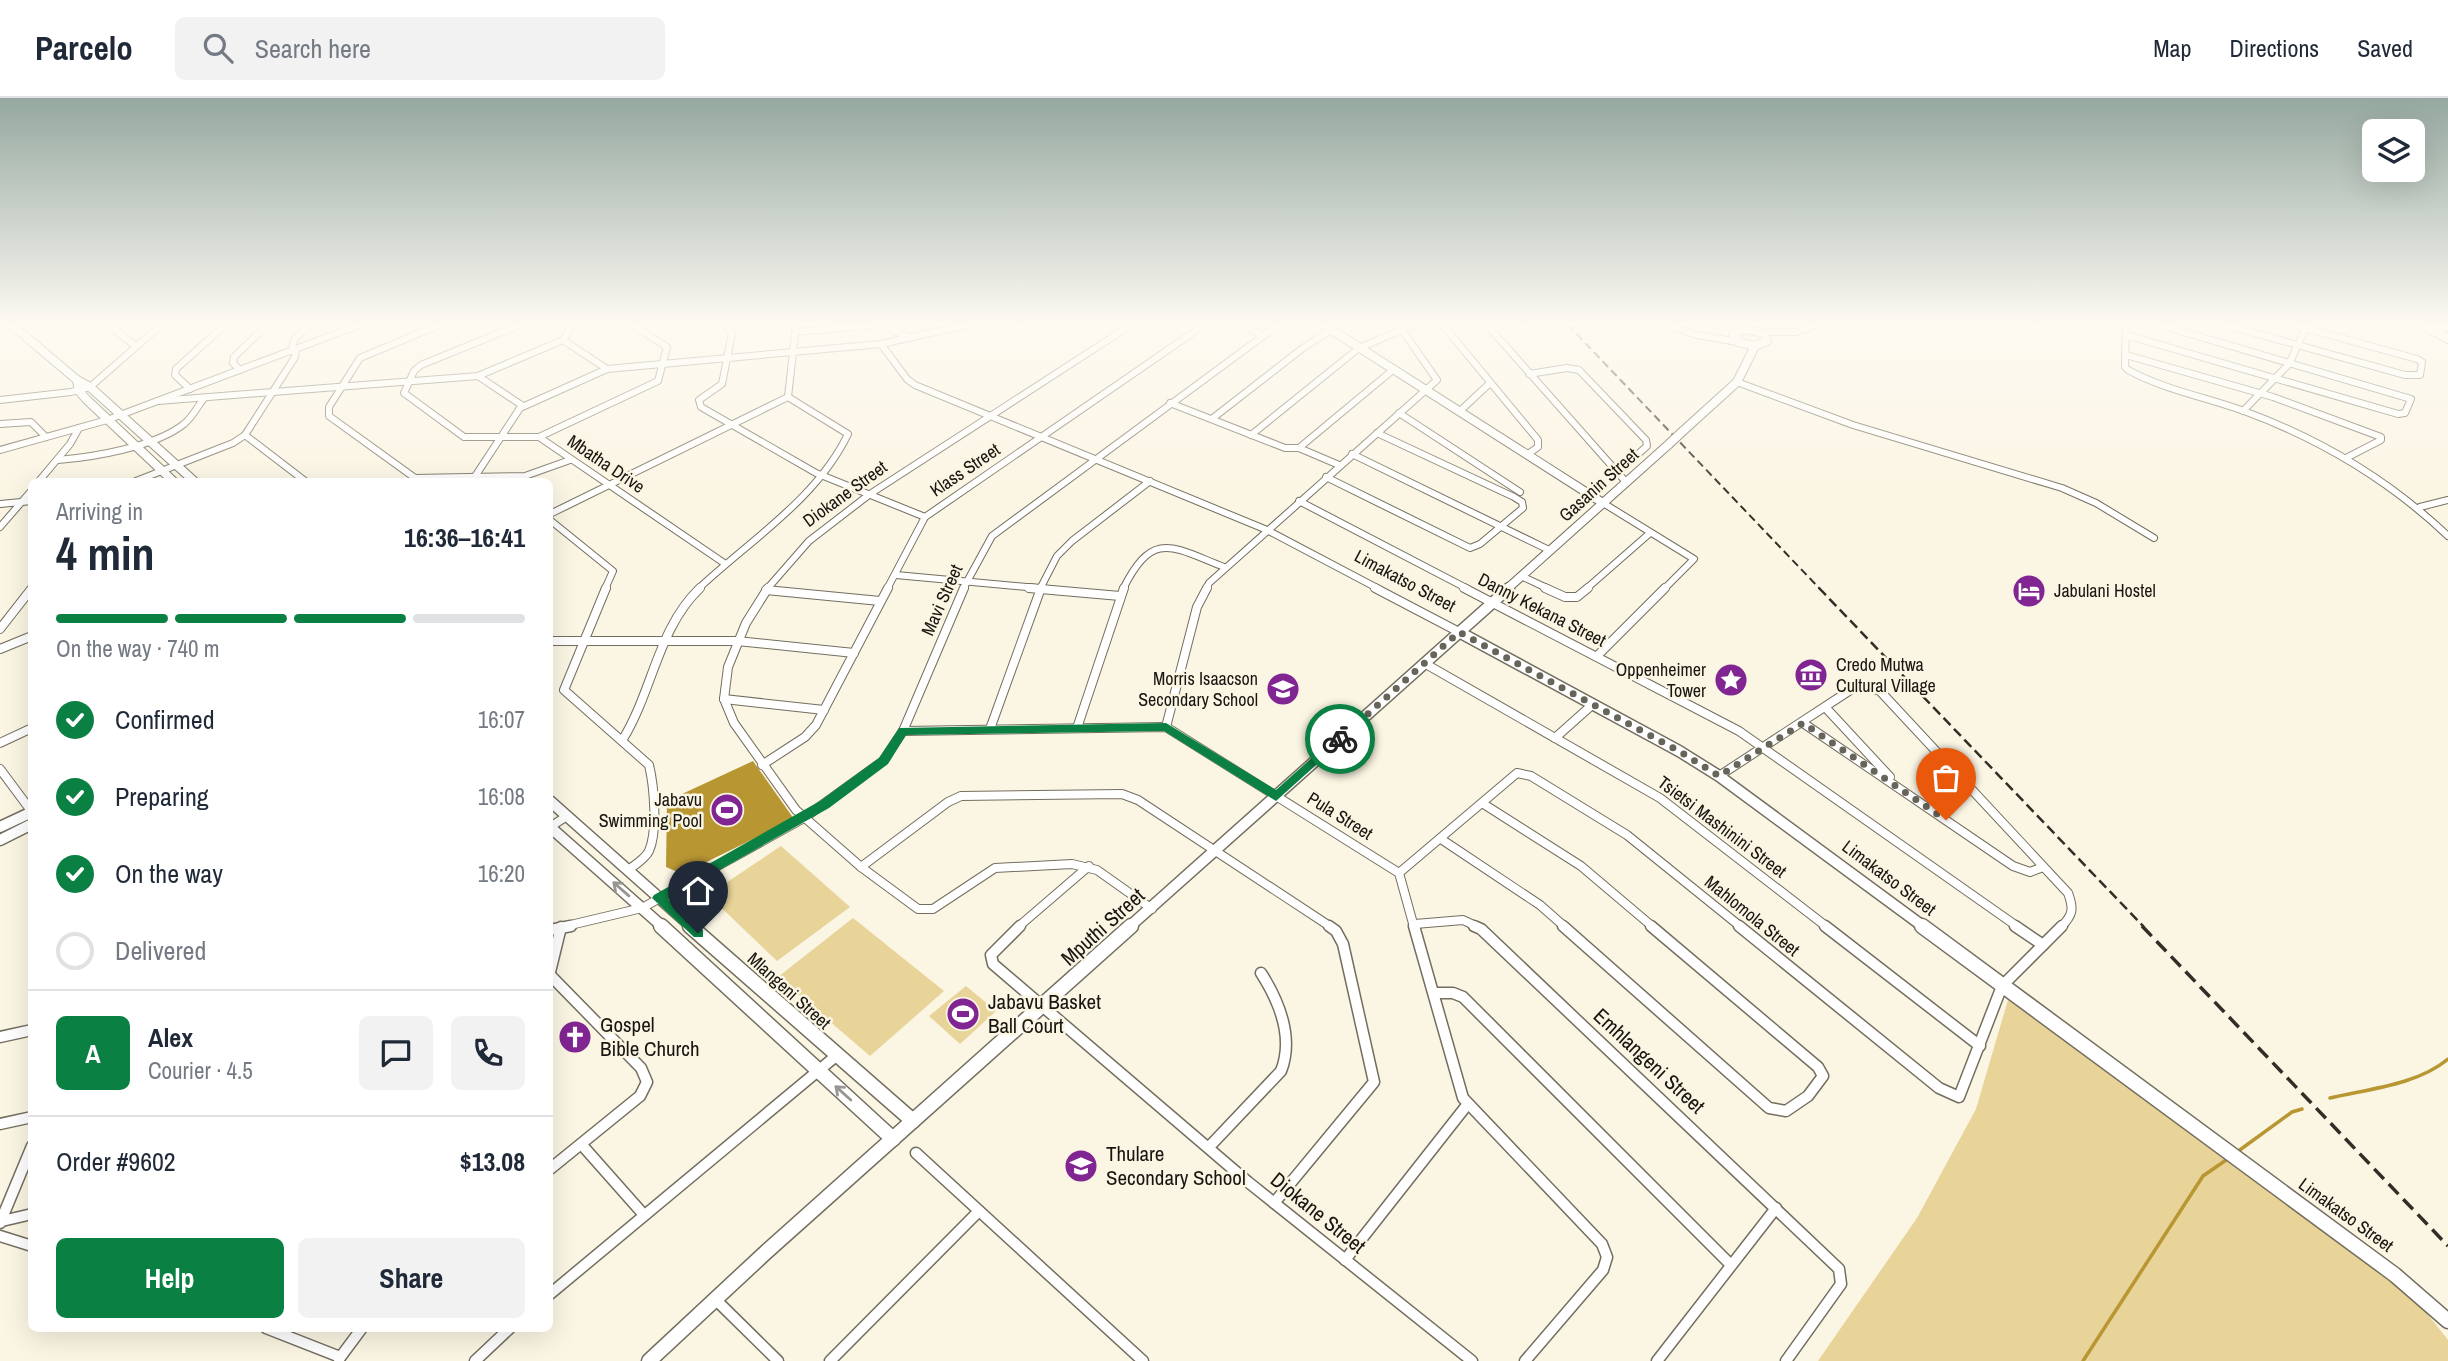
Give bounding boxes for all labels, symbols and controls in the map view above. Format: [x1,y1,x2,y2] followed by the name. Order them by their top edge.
[175,17,665,80] search box
[35,26,133,70] text: Parcelo
[199,29,237,67] icon: search
[255,31,371,66] text: Search here
[2153,32,2191,64] text: Map
[2229,32,2319,64] text: Directions
[2357,32,2413,64] text: Saved
[2362,119,2425,182] map controls
[2362,119,2425,182] button: layers
[563,428,650,499] street label: Mbatha Drive
[925,437,1005,502] street label: Klass Street
[1553,442,1644,527] street label: Gasanin Street
[798,455,892,533] street label: Diokane Street
[56,496,143,527] text: Arriving in
[404,520,525,555] text: 16:36–16:41
[56,522,155,584] text: 4 min
[1350,543,1460,618] street label: Limakatso Street
[915,560,968,639] street label: Mavi Street
[1474,567,1610,653] street label: Danny Kekana Street
[2010,572,2048,610] hotel icon: Jabulani Hostel
[2054,578,2156,603] place label: Jabulani Hostel
[56,633,220,664] text: On the way · 740 m
[1836,652,1936,698] place label: Credo Mutwa Cultural Village
[1792,656,1830,694] museum icon: Credo Mutwa Cultural Village
[1616,657,1706,703] place label: Oppenheimer Tower
[1712,661,1750,699] place icon: Oppenheimer Tower
[1138,666,1258,712] place label: Morris Isaacson Secondary School
[1264,670,1302,708] school or university icon: Morris Isaacson Secondary School
[56,701,94,739] icon: check
[115,702,215,737] text: Confirmed
[478,704,525,735] text: 16:07
[1305,704,1375,774] courier
[1321,720,1359,758] icon: bike
[1916,748,1976,820] pin
[1927,759,1965,797] icon: bag
[1653,770,1792,883] street label: Tsietsi Mashinini Street
[56,778,94,816] icon: check
[115,779,209,814] text: Preparing
[478,781,525,812] text: 16:08
[1303,786,1378,846] street label: Pula Street
[599,787,702,833] place label: Jabavu Swimming Pool
[708,791,746,829] sports icon: Jabavu Swimming Pool
[1837,834,1941,921] street label: Limakatso Street
[56,855,94,893] icon: check
[115,856,223,891] text: On the way
[478,858,525,889] text: 16:20
[668,861,728,933] pin
[1700,869,1805,962] street label: Mahlomola Street
[679,872,717,910] icon: home
[613,881,630,898] one-way arrow
[1055,881,1151,972] street label: Mputhi Street
[115,933,206,968] text: Delivered
[742,946,836,1035] street label: Mlangeni Street
[988,987,1101,1040] place label: Jabavu Basket Ball Court
[944,995,982,1033] sports icon: Jabavu Basket Ball Court
[1587,1001,1712,1120] street label: Emhlangeni Street
[600,1010,700,1063] place label: Gospel Bible Church
[359,1016,433,1090] button: chat
[451,1016,525,1090] button: phone
[556,1018,594,1056] church icon: Gospel Bible Church
[148,1020,193,1055] text: Alex
[85,1036,101,1071] text: A
[148,1055,253,1086] text: Courier · 4.5
[834,1085,852,1101] one-way arrow
[1106,1139,1246,1192] place label: Thulare Secondary School
[56,1144,176,1179] text: Order #9602
[460,1144,525,1179] text: $13.08
[1062,1147,1100,1185] school or university icon: Thulare Secondary School
[1265,1165,1372,1260] street label: Diokane Street
[2294,1172,2399,1258] street label: Limakatso Street
[56,1238,284,1318] button: Help
[298,1238,525,1318] button: Share

